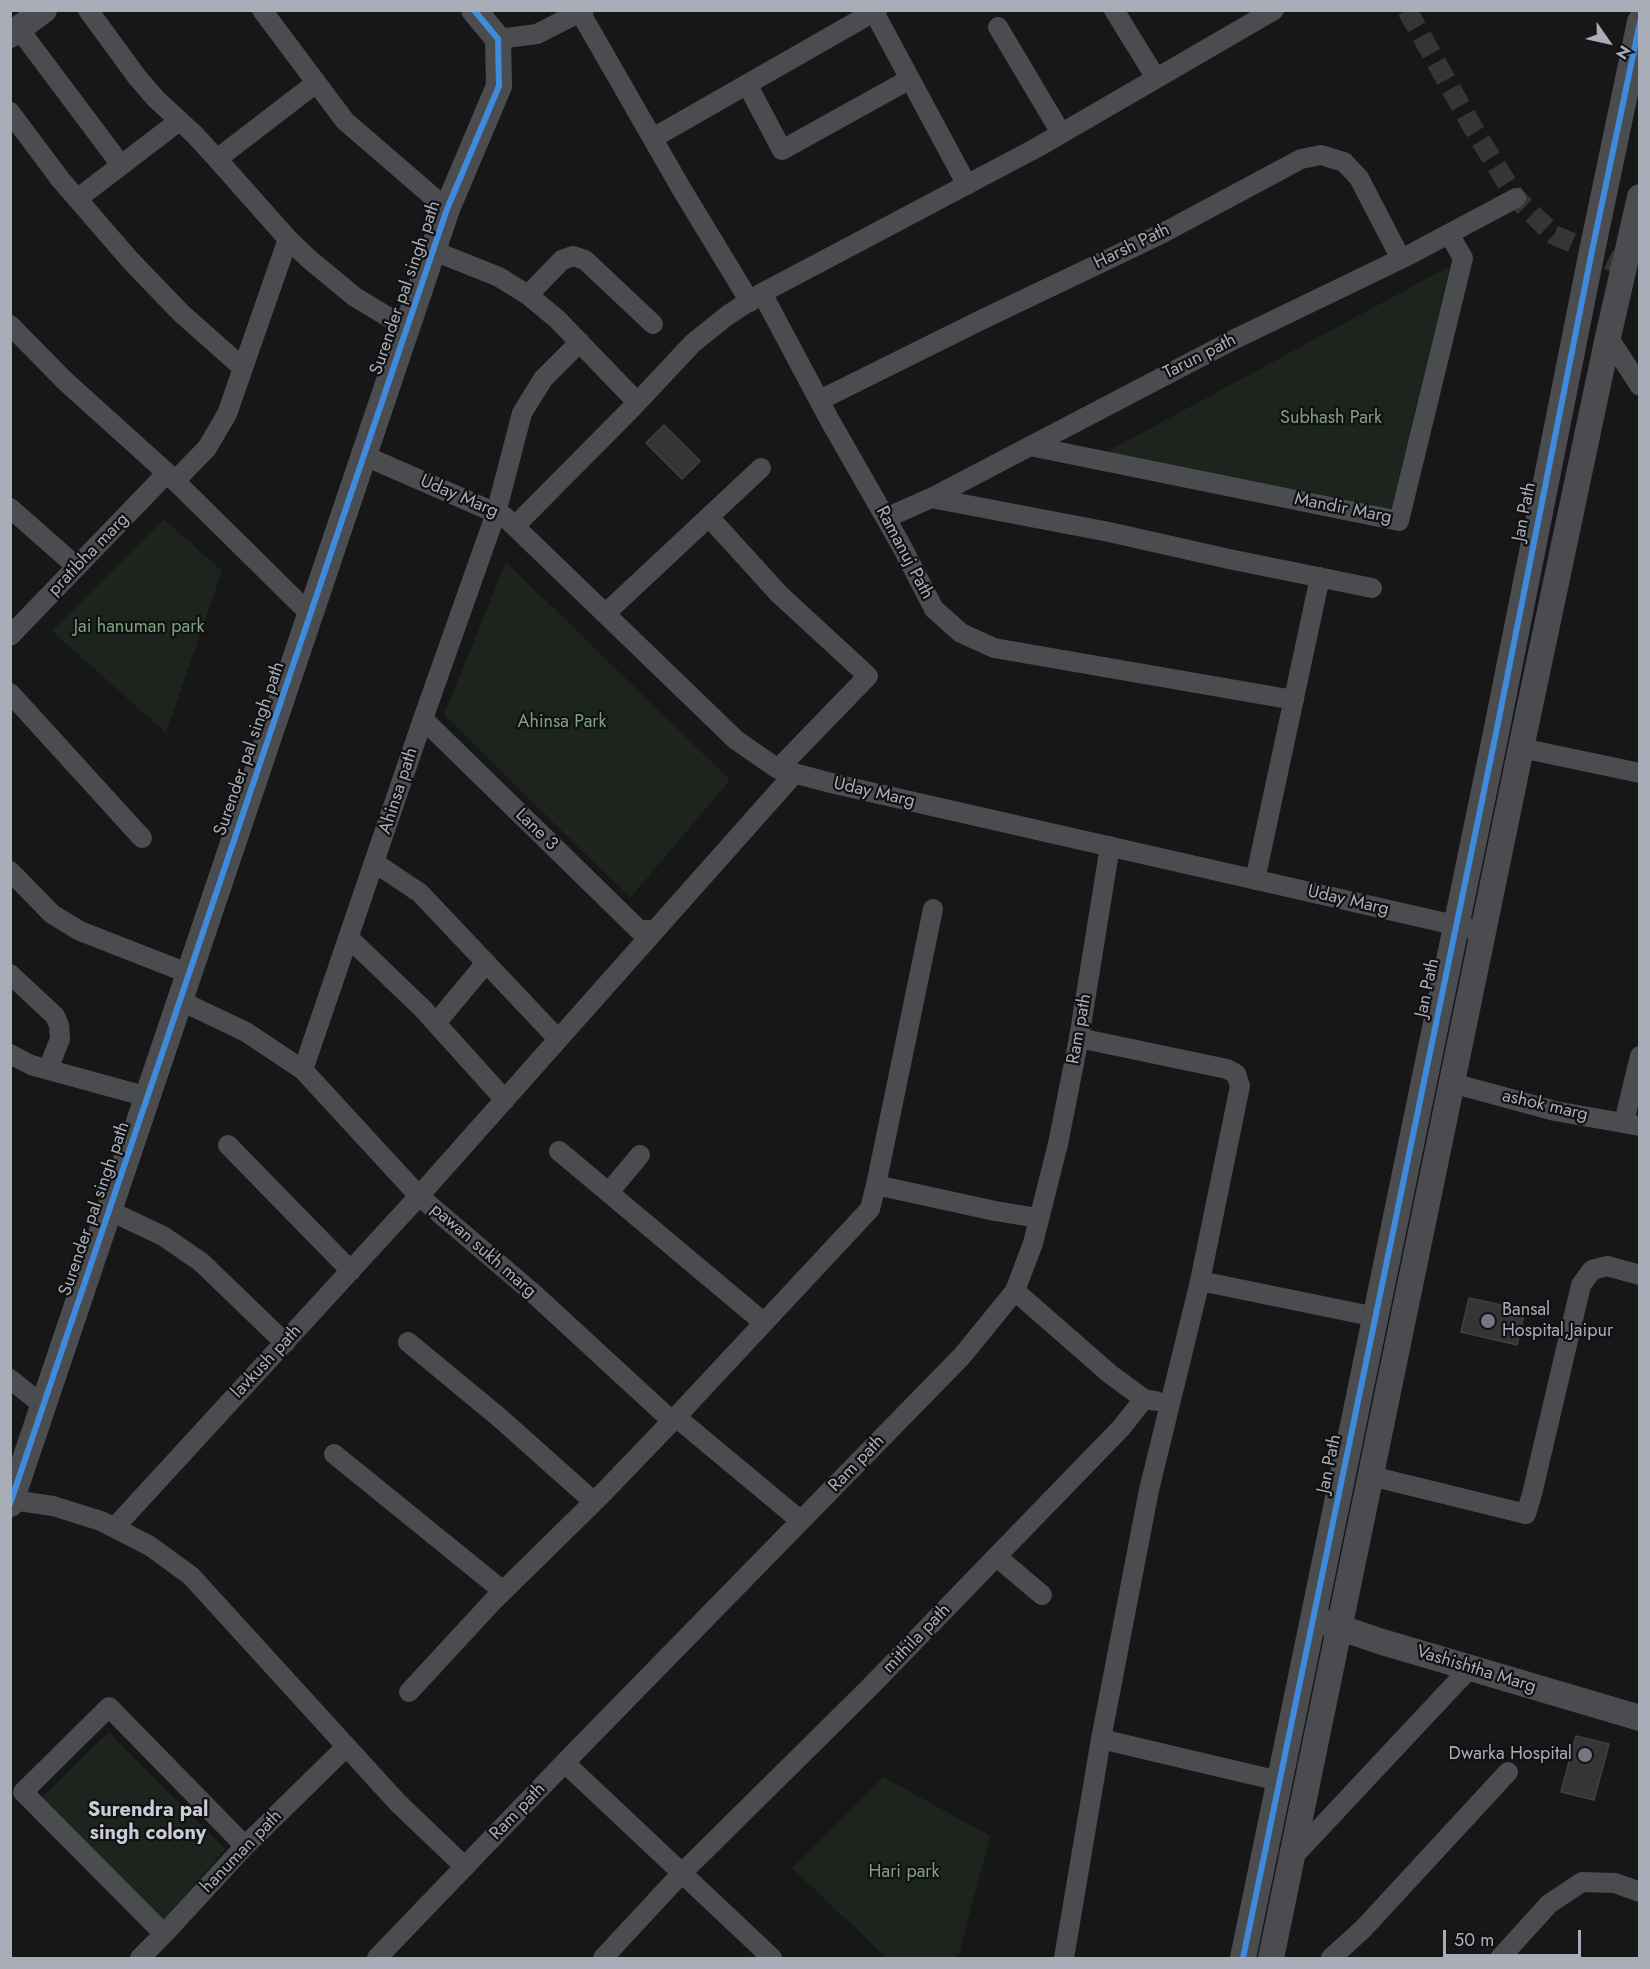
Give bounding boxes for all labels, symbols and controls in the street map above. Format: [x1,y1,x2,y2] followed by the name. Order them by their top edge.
[1578,12,1638,72] north arrow
[1610,41,1636,64] text: N
[366,198,446,378] street label: Surender pal singh path
[1091,219,1173,275] street label: Harsh Path
[1160,330,1240,384] street label: Tarun path
[1280,408,1382,430] park label: Subhash Park
[417,471,501,523] street label: Uday Marg
[1509,481,1541,543] street label: Jan Path
[1293,489,1393,529] street label: Mandir Marg
[871,503,937,603] street label: Ramanuj Path
[44,509,134,601] street label: pratibha marg
[74,617,204,639] park label: Jai hanuman park
[210,659,290,839] street label: Surender pal singh path
[518,712,606,734] park label: Ahinsa Park
[375,745,423,837] street label: Ahinsa path
[831,773,917,813] street label: Uday Marg
[510,805,562,855] street label: Lane 3
[1305,881,1391,921] street label: Uday Marg
[1411,957,1445,1019] street label: Jan Path
[1063,992,1097,1066] street label: Ram path
[1500,1086,1590,1126] street label: ashok marg
[55,1119,135,1299] street label: Surender pal singh path
[426,1199,540,1303] street label: pawan sukh marg
[1502,1300,1613,1342] place label: Bansal Hospital,Jaipur
[1479,1312,1497,1330] marker: Bansal Hospital,Jaipur
[228,1321,306,1403] street label: lavkush path
[825,1431,889,1497] street label: Ram path
[1313,1433,1347,1495] street label: Jan Path
[879,1600,955,1678] street label: mithila path
[1414,1642,1538,1698] street label: Vashishtha Marg
[1448,1744,1572,1766] place label: Dwarka Hospital
[1576,1746,1594,1764] marker: Dwarka Hospital
[486,1779,550,1845] street label: Ram path
[88,1799,208,1846] district label: Surendra pal singh colony
[197,1806,287,1898] street label: hanuman path
[869,1862,939,1884] park label: Hari park
[1446,1918,1584,1956] scale bar
[1454,1927,1494,1953] text: 50 m

